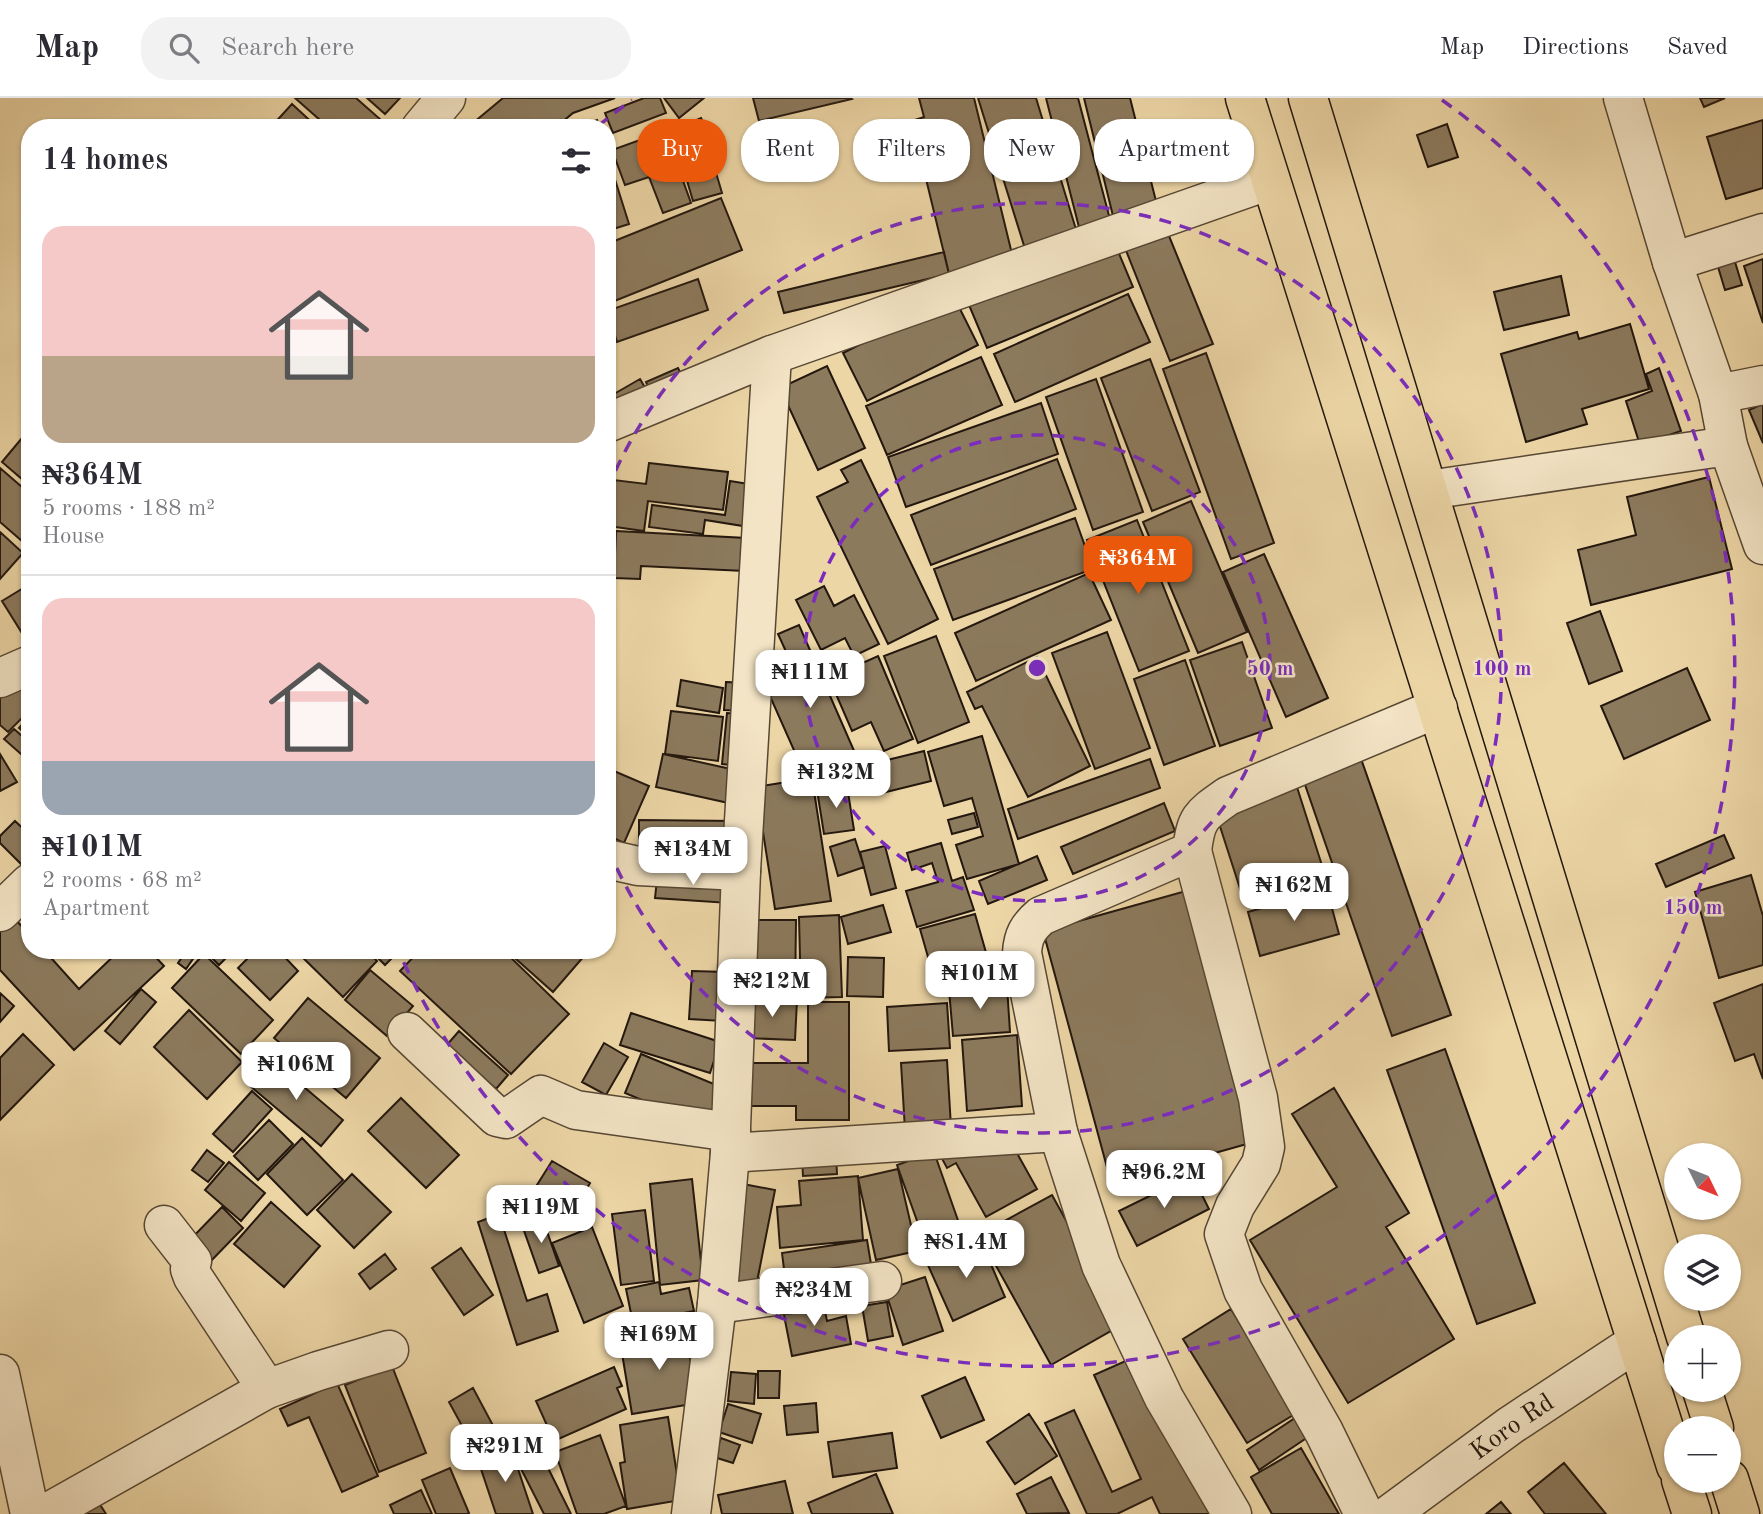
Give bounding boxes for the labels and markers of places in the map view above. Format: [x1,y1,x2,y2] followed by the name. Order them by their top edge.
[1089,536,1187,596] pin: ₦364M
[761,650,859,710] pin: ₦111M
[1025,656,1049,680] centre of rings
[787,750,885,810] pin: ₦132M
[644,828,742,887] pin: ₦134M
[1245,864,1343,923] pin: ₦162M
[931,951,1029,1011] pin: ₦101M
[723,960,821,1019] pin: ₦212M
[247,1042,345,1102] pin: ₦106M
[1107,1150,1221,1210] pin: ₦96.2M
[492,1186,590,1245] pin: ₦119M
[909,1220,1023,1280] pin: ₦81.4M
[765,1268,863,1328] pin: ₦234M
[610,1312,708,1372] pin: ₦169M
[456,1424,554,1484] pin: ₦291M

